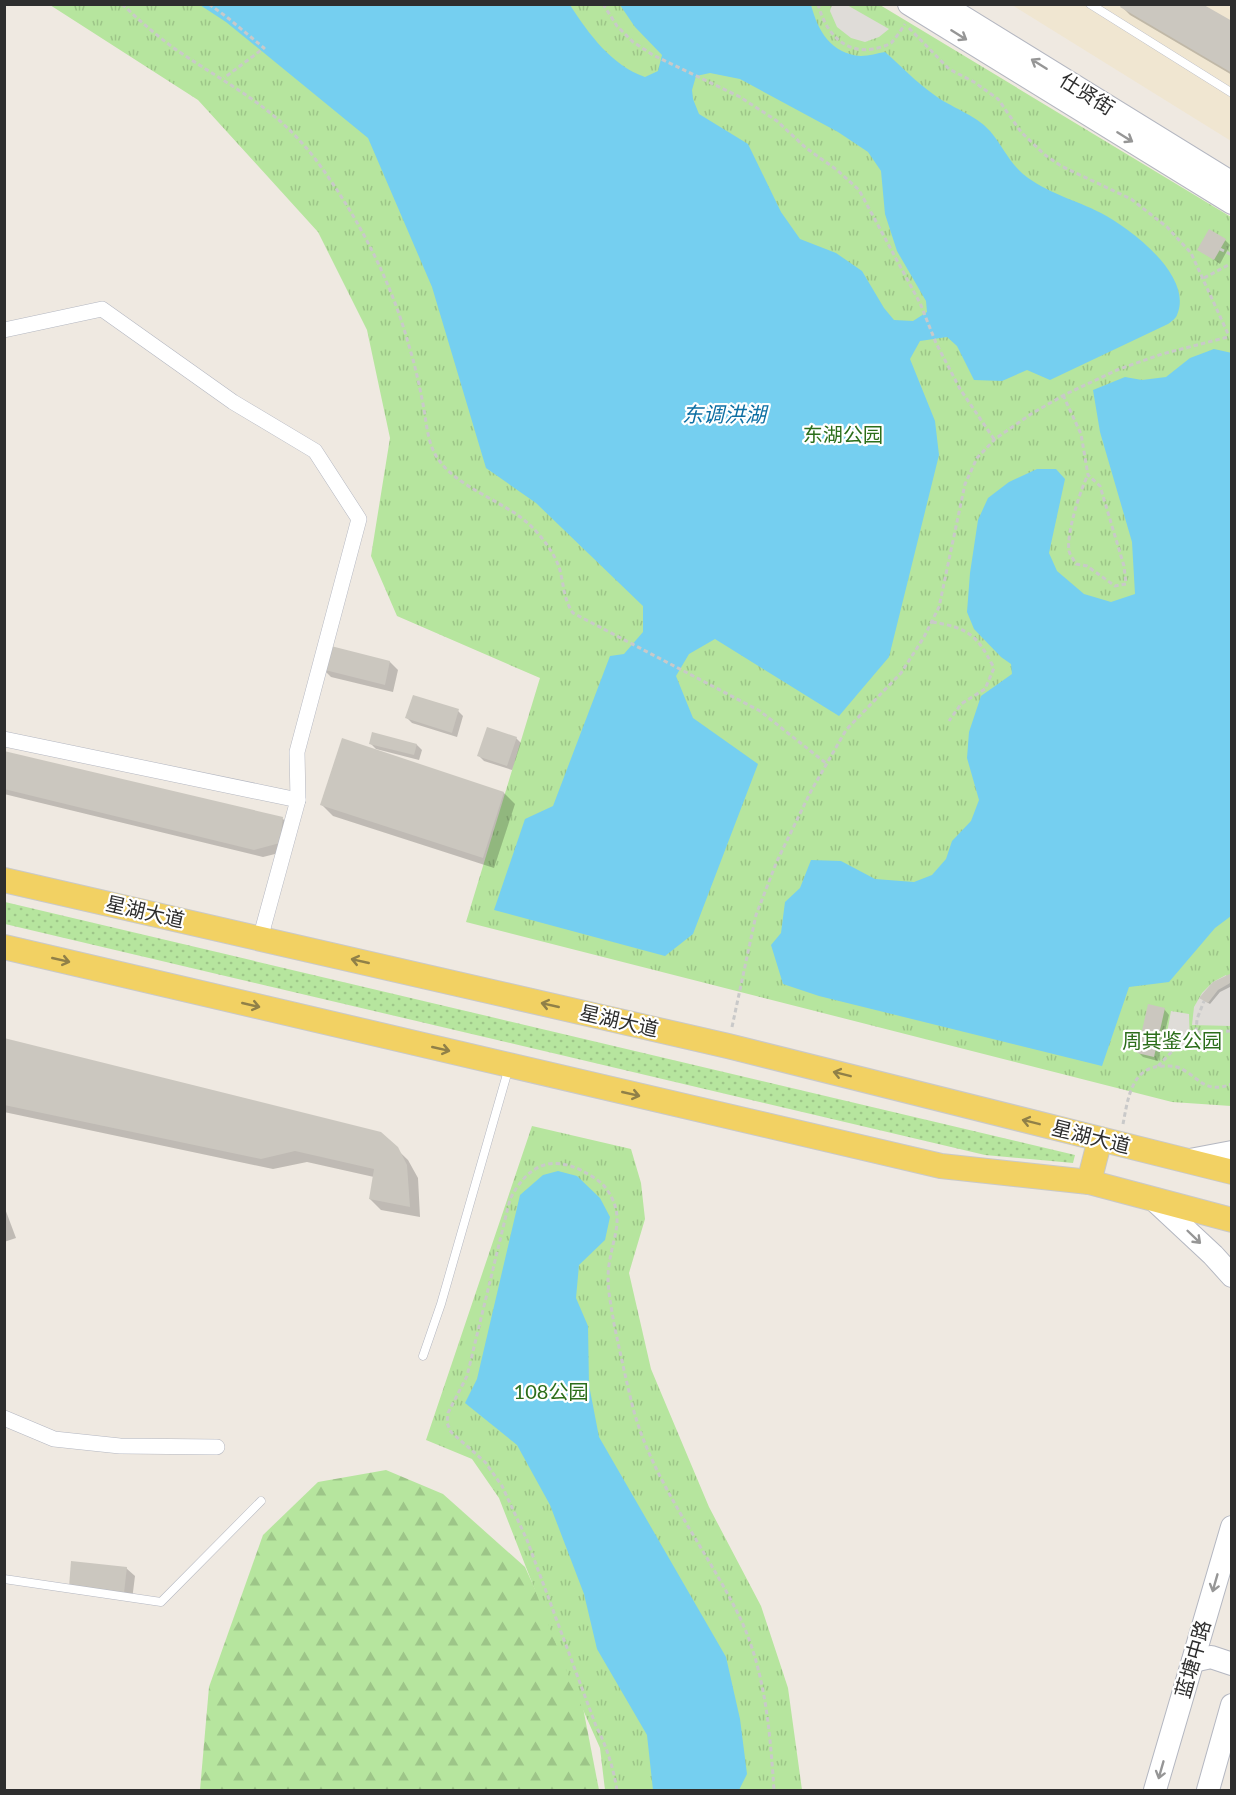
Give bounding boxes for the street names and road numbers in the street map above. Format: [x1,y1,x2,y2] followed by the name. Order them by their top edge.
[1056,67,1119,119] street label: 仕贤街
[104,890,187,932] street label: 星湖大道
[578,999,661,1041] street label: 星湖大道
[1050,1115,1133,1157] street label: 星湖大道
[1169,1617,1215,1700] street label: 蓝塘中路

